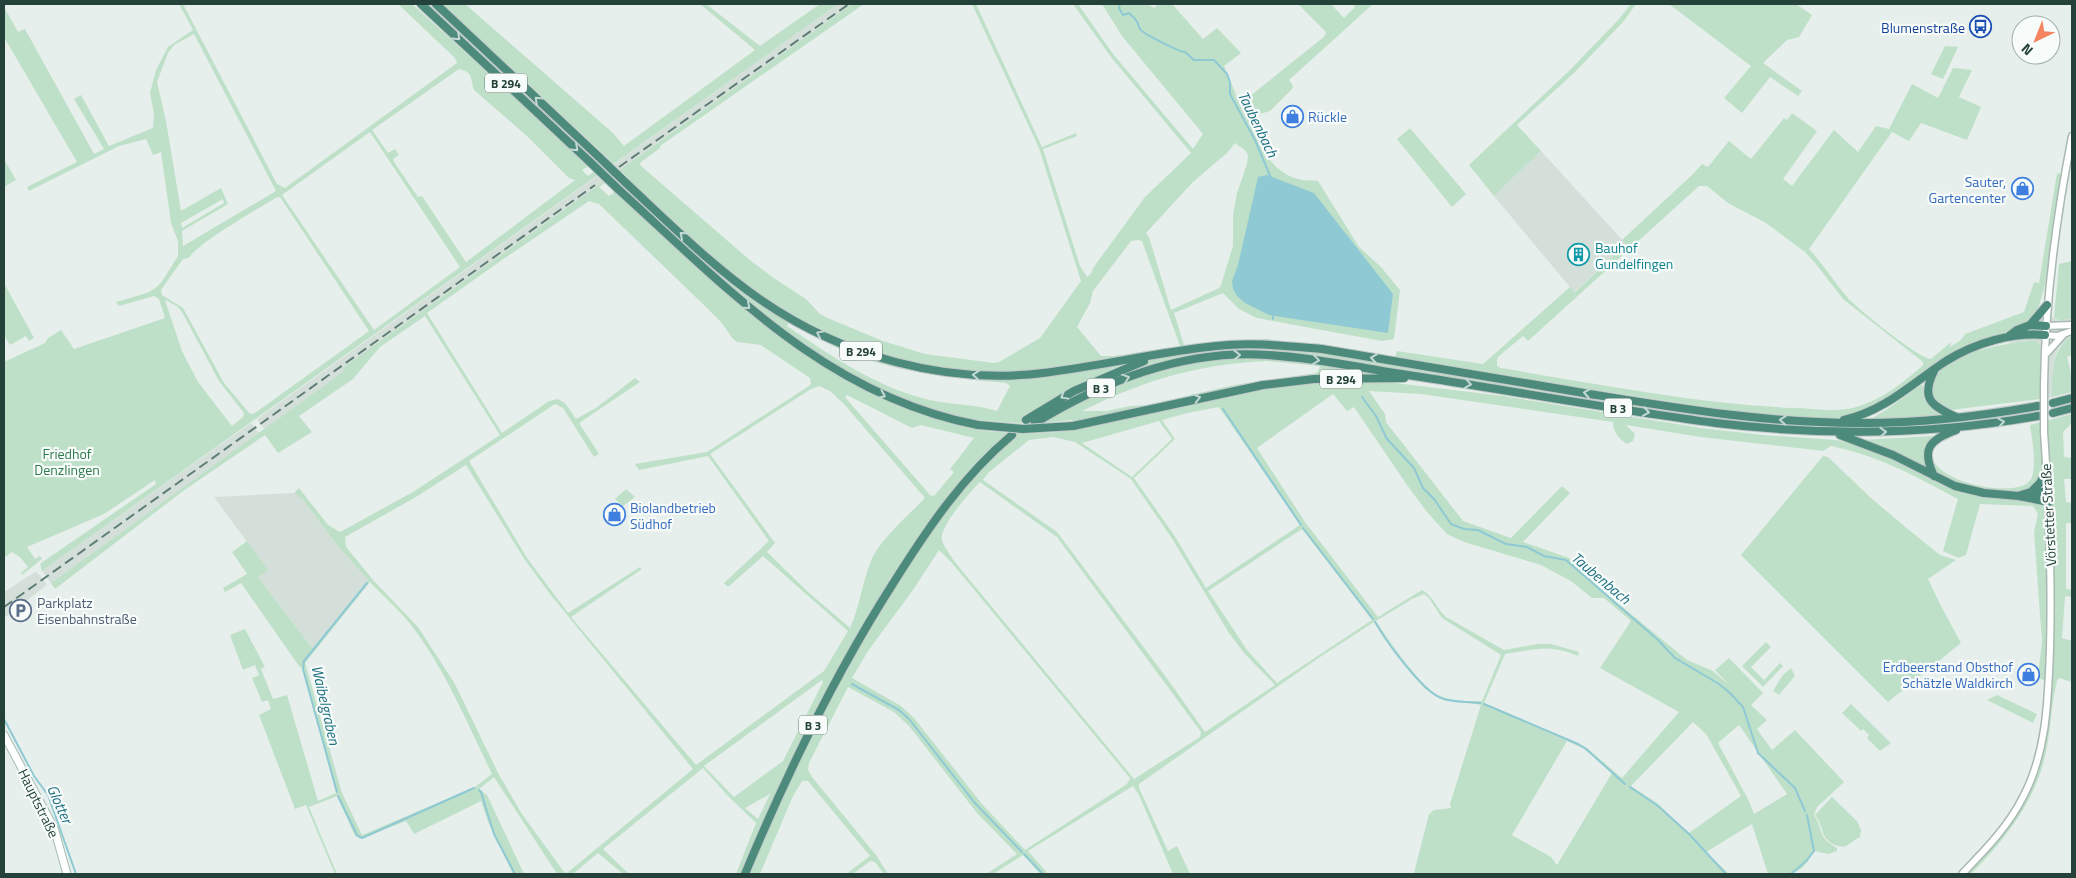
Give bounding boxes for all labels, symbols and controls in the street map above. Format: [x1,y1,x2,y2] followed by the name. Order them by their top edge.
[1969,15,1993,39] bus stop icon: Blumenstraße
[2011,15,2061,65] north arrow
[1881,17,1965,38] place label: Blumenstraße
[451,31,460,40] one-way arrow
[2016,39,2038,61] text: N
[485,74,527,92] road number: B 294
[1232,87,1284,162] water label: Taubenbach
[535,97,544,106] one-way arrow
[1280,104,1304,128] shop icon: Rückle
[1308,106,1347,127] place label: Rückle
[569,142,578,151] one-way arrow
[1929,171,2006,208] place label: Sauter, Gartencenter
[2010,177,2034,201] shop icon: Sauter, Gartencenter
[679,232,688,241] one-way arrow
[1595,237,1673,274] place label: Bauhof Gundelfingen
[1567,243,1591,267] building icon: Bauhof Gundelfingen
[741,300,750,309] one-way arrow
[816,330,825,340] one-way arrow
[840,342,882,361] road number: B 294
[1234,350,1241,360] one-way arrow
[1370,353,1378,363] one-way arrow
[1312,354,1320,365] one-way arrow
[971,369,979,380] one-way arrow
[1320,369,1362,388] road number: B 294
[1121,374,1130,384] one-way arrow
[1087,378,1115,398] road number: B 3
[1464,378,1472,388] one-way arrow
[877,389,886,399] one-way arrow
[1582,389,1591,399] one-way arrow
[1061,390,1070,400] one-way arrow
[1192,393,1201,404] one-way arrow
[1604,398,1632,418] road number: B 3
[1641,407,1650,417] one-way arrow
[1779,415,1787,426] one-way arrow
[1997,417,2005,428] one-way arrow
[1879,427,1887,438] one-way arrow
[34,443,100,480] park label: Friedhof Denzlingen
[2035,463,2061,567] street label: Vörstetter Straße
[630,497,716,534] place label: Biolandbetrieb Südhof
[602,503,626,527] shop icon: Biolandbetrieb Südhof
[1566,546,1636,610] water label: Taubenbach
[37,592,137,629] place label: Parkplatz Eisenbahnstraße
[9,598,33,622] parking icon: Parkplatz Eisenbahnstraße
[1883,656,2013,693] place label: Erdbeerstand Obsthof Schätzle Waldkirch
[2017,662,2041,686] shop icon: Erdbeerstand Obsthof Schätzle Waldkirch
[306,663,346,748] water label: Waibelgraben
[799,716,827,734] road number: B 3
[13,765,65,841] street label: Hauptstraße
[41,781,80,829] water label: Glotter

